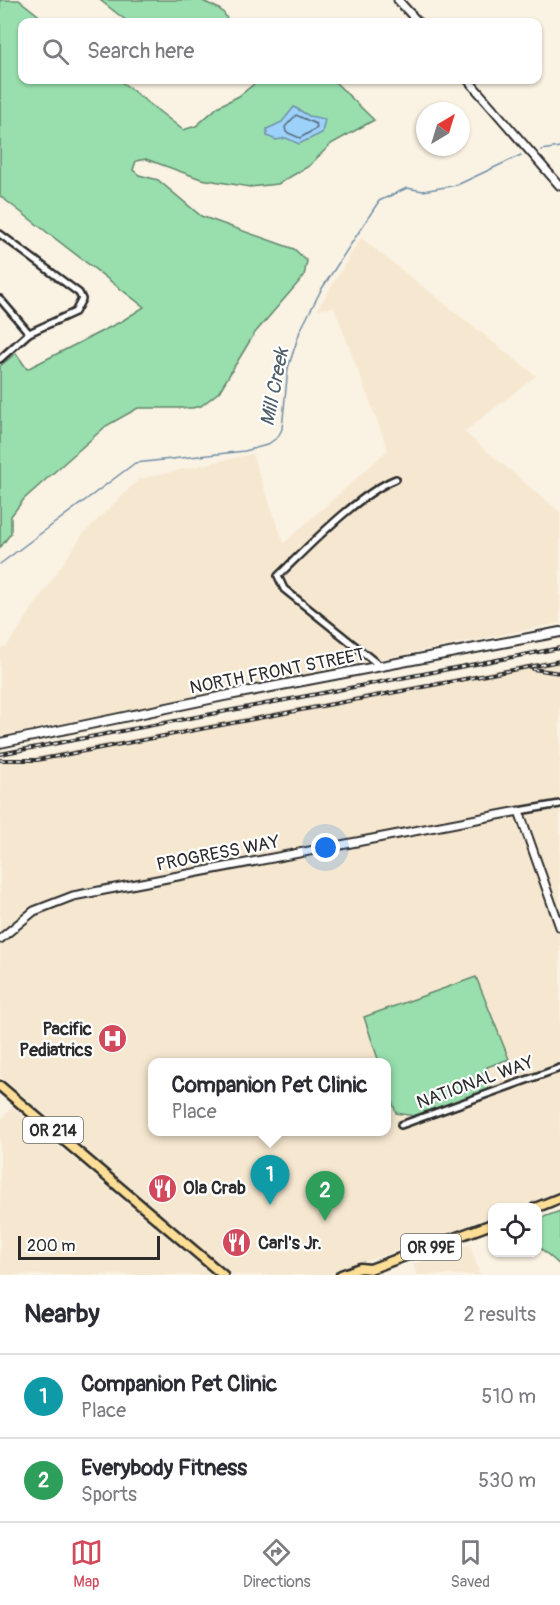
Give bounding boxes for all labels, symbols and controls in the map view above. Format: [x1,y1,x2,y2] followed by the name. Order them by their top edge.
[18,18,542,84] search box
[39,35,72,68] icon: search
[87,37,194,65] text: Search here
[416,102,470,156] north arrow
[255,344,295,428] water label: Mill Creek
[188,643,367,700] street label: NORTH FRONT STREET
[155,830,282,877] street label: PROGRESS WAY
[311,833,340,862] your location
[19,1018,93,1062] place label: Pacific Pediatrics
[97,1023,129,1055] hospital icon: Pacific Pediatrics
[413,1050,538,1114] street label: NATIONAL WAY
[148,1058,391,1136] popup
[171,1071,368,1099] text: Companion Pet Clinic
[171,1099,217,1124] text: Place
[23,1117,83,1143] road number: OR 214
[250,1156,290,1205] pin: 1
[146,1172,178,1204] restaurant icon: Ola Crab
[306,1172,344,1221] pin: 2
[183,1177,246,1200] place label: Ola Crab
[488,1203,542,1257] map controls
[488,1203,542,1257] button: locate
[221,1227,253,1259] restaurant icon: Carl's Jr.
[258,1232,322,1255] place label: Carl's Jr.
[18,1233,160,1260] scale bar
[401,1234,461,1260] road number: OR 99E
[27,1236,75,1256] text: 200 m
[24,1298,100,1330] text: Nearby
[464,1302,536,1327] text: 2 results
[81,1370,277,1398] text: Companion Pet Clinic
[40,1384,47,1409] text: 1
[482,1384,536,1409] text: 510 m
[81,1398,126,1423] text: Place
[81,1454,247,1482] text: Everybody Fitness
[38,1468,49,1493] text: 2
[478,1468,536,1493] text: 530 m
[81,1482,137,1507] text: Sports
[70,1536,103,1592] tab: Map
[243,1536,311,1592] tab: Directions
[450,1536,490,1592] tab: Saved

